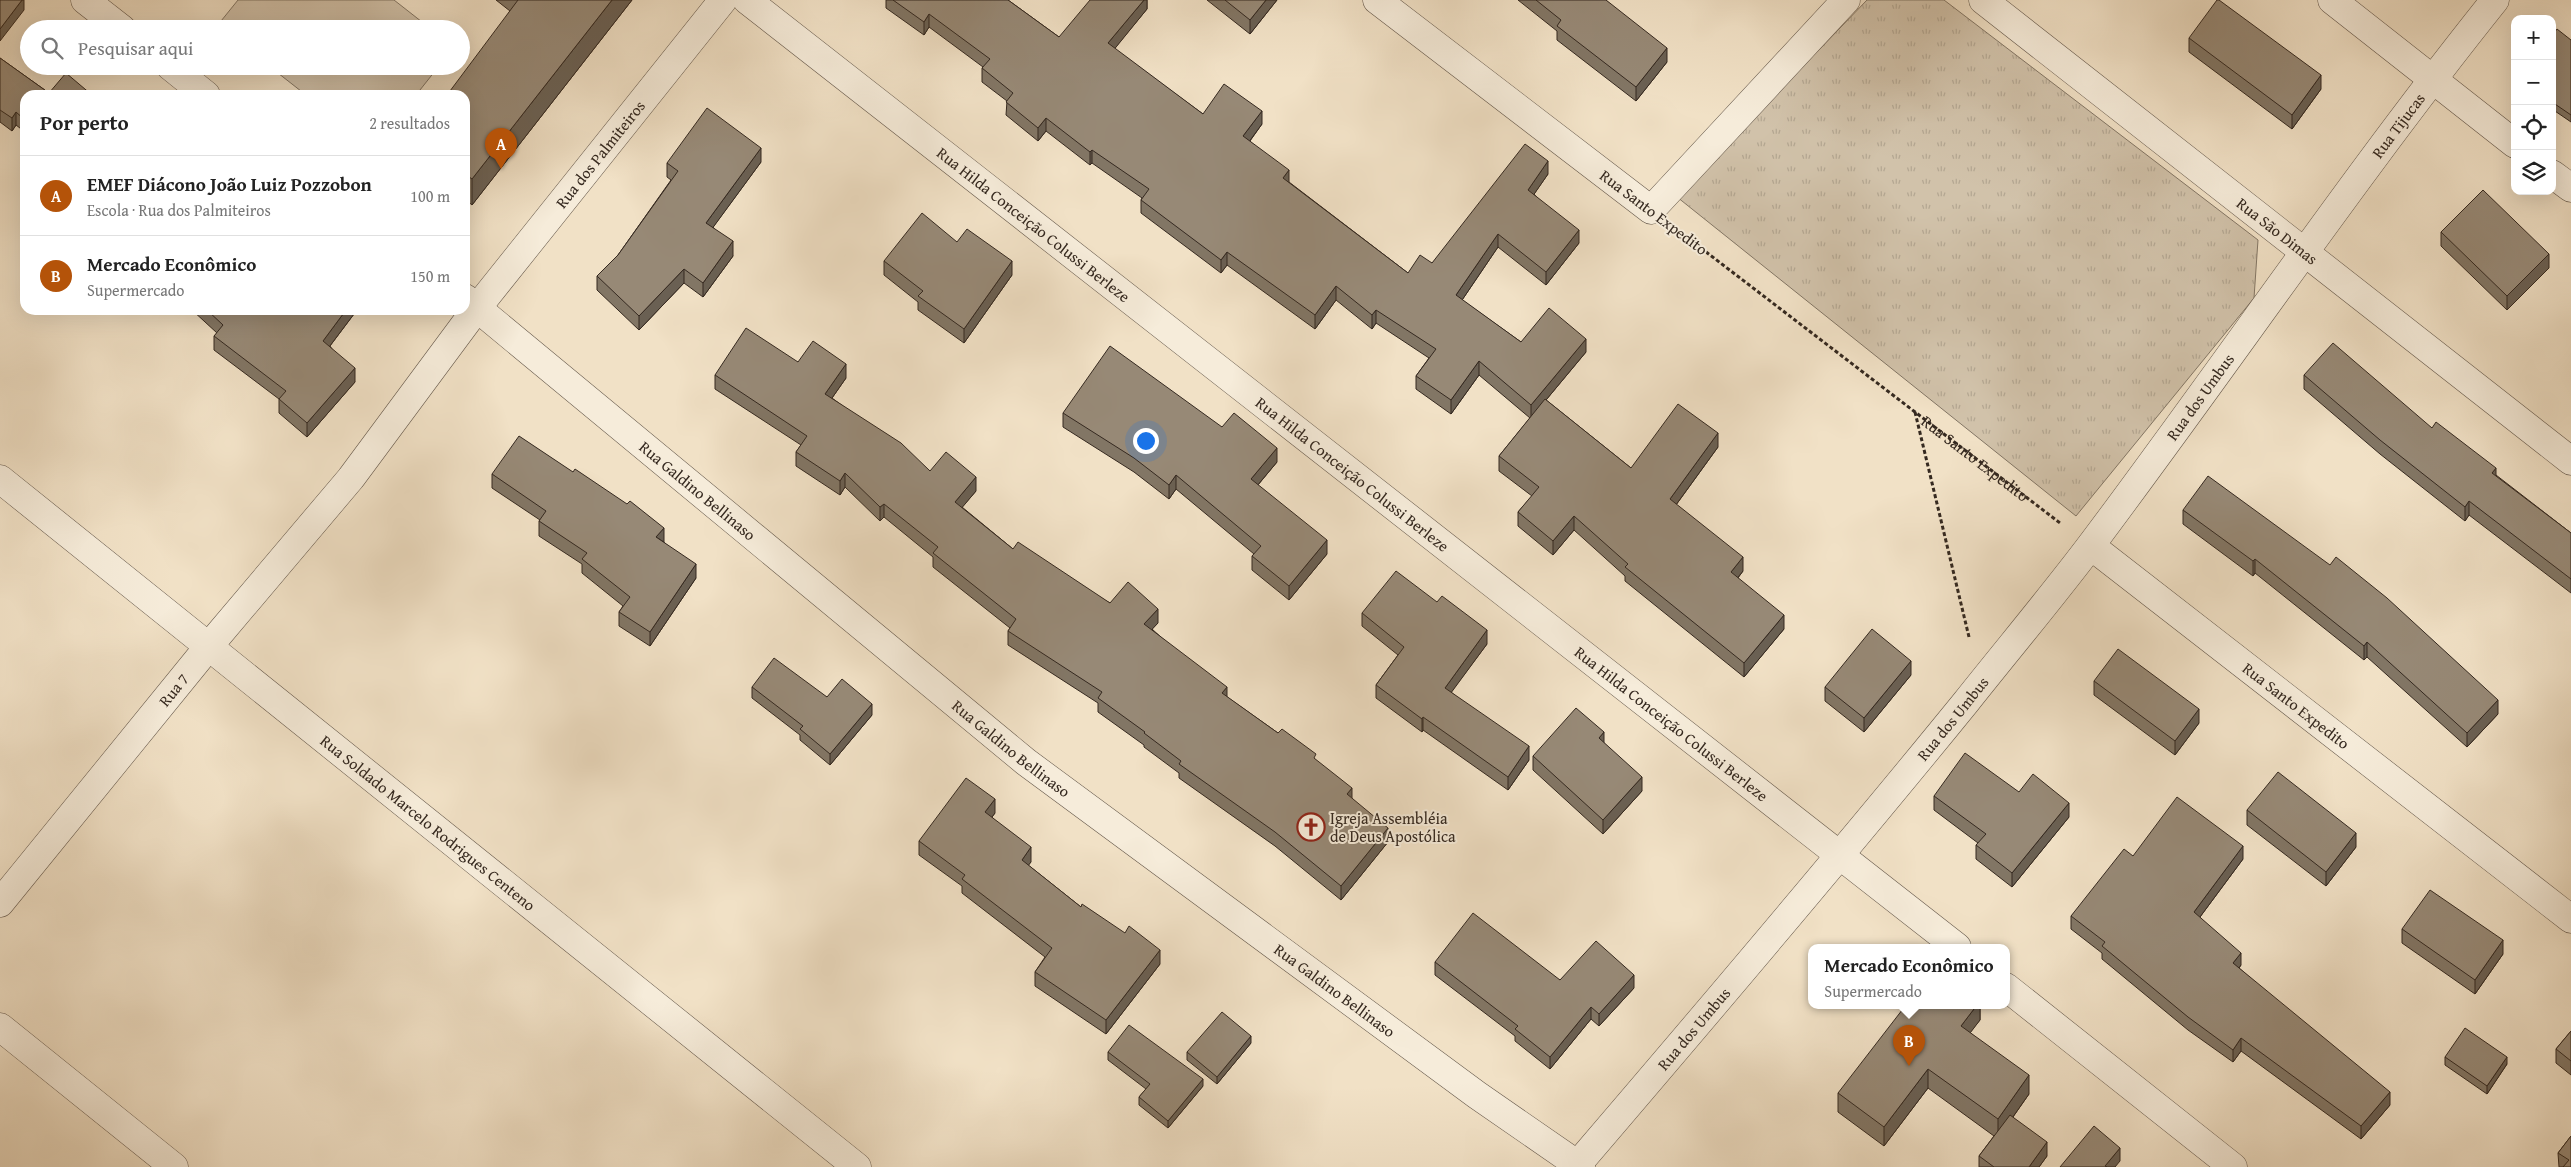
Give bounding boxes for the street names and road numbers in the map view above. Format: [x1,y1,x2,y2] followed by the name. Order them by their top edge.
[2366,88,2431,163] street label: Rua Tijucas
[549,95,651,213] street label: Rua dos Palmiteiros
[932,141,1136,308] street label: Rua Hilda Conceição Colussi Berleze
[1595,163,1713,261] street label: Rua Santo Expedito
[2232,191,2323,270] street label: Rua São Dimas
[2160,348,2240,445] street label: Rua dos Umbus
[1251,391,1455,557] street label: Rua Hilda Conceição Colussi Berleze
[1916,409,2034,507] street label: Rua Santo Expedito
[634,435,761,546] street label: Rua Galdino Bellinaso
[1570,640,1773,807] street label: Rua Hilda Conceição Colussi Berleze
[2238,656,2355,755] street label: Rua Santo Expedito
[153,668,195,711] street label: Rua 7
[1911,671,1994,766] street label: Rua dos Umbus
[947,694,1075,803] street label: Rua Galdino Bellinaso
[315,729,541,917] street label: Rua Soldado Marcelo Rodrigues Centeno
[1269,937,1401,1043] street label: Rua Galdino Bellinaso
[1651,982,1736,1075] street label: Rua dos Umbus

